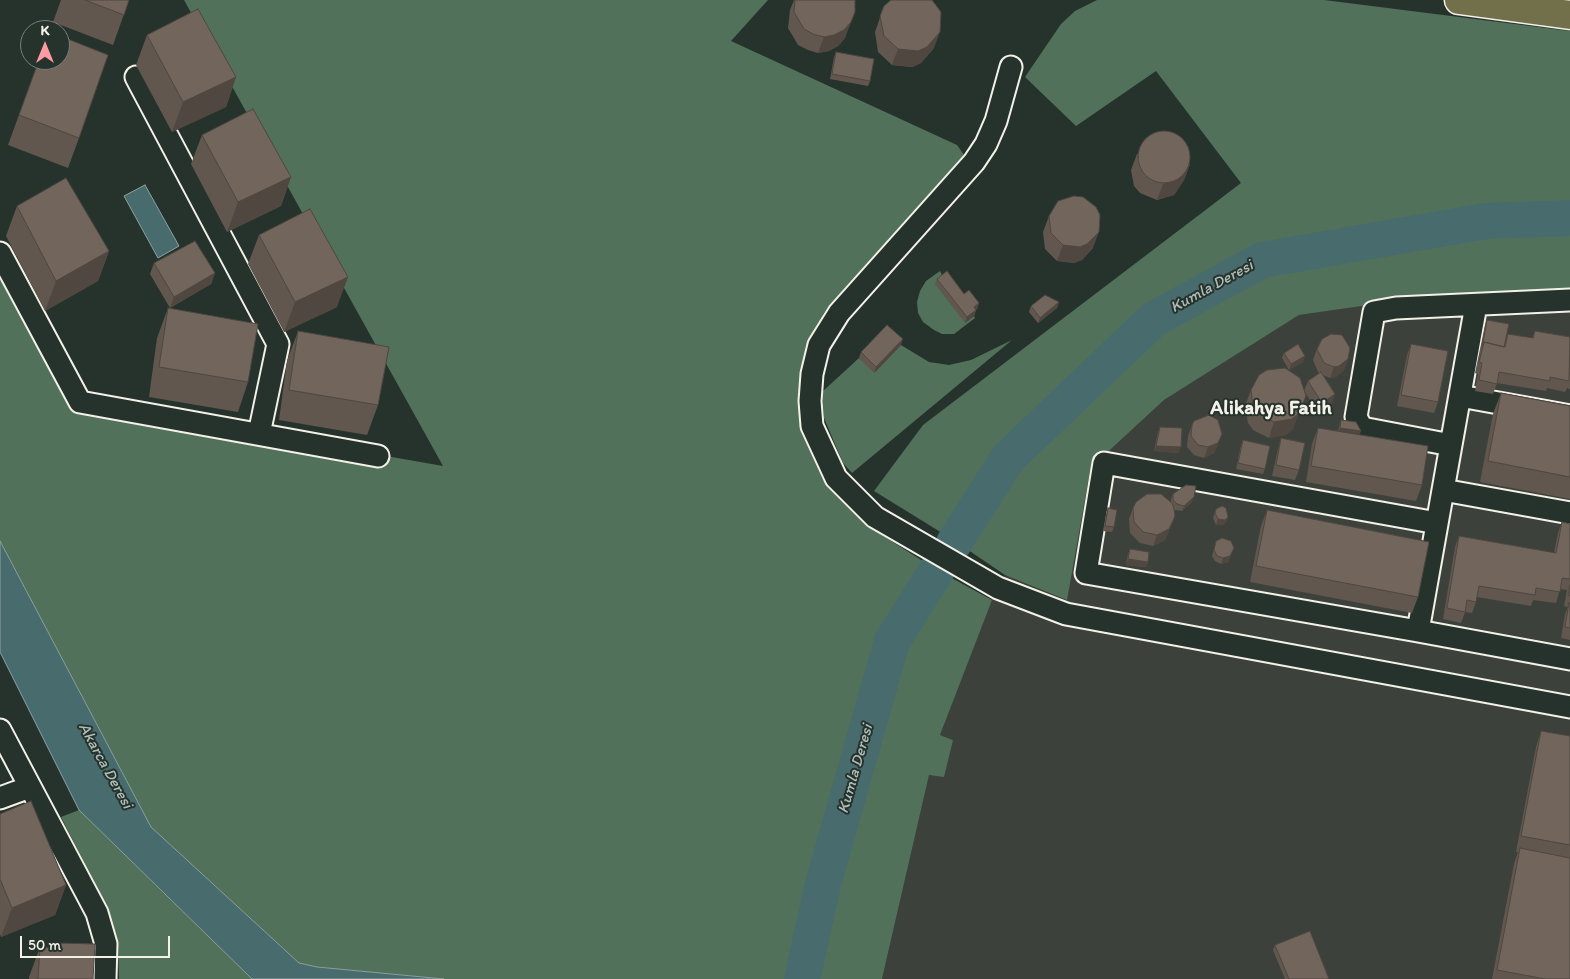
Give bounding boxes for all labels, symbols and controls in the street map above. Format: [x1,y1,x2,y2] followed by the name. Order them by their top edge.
[20,20,70,70] north arrow
[41,22,49,39] text: K
[1167,256,1257,318] water label: Kumla Deresi
[1210,397,1332,421] district label: Alikahya Fatih
[74,720,136,812] water label: Akarca Deresi
[834,722,878,816] water label: Kumla Deresi
[22,926,172,958] scale bar
[28,936,61,954] text: 50 m

